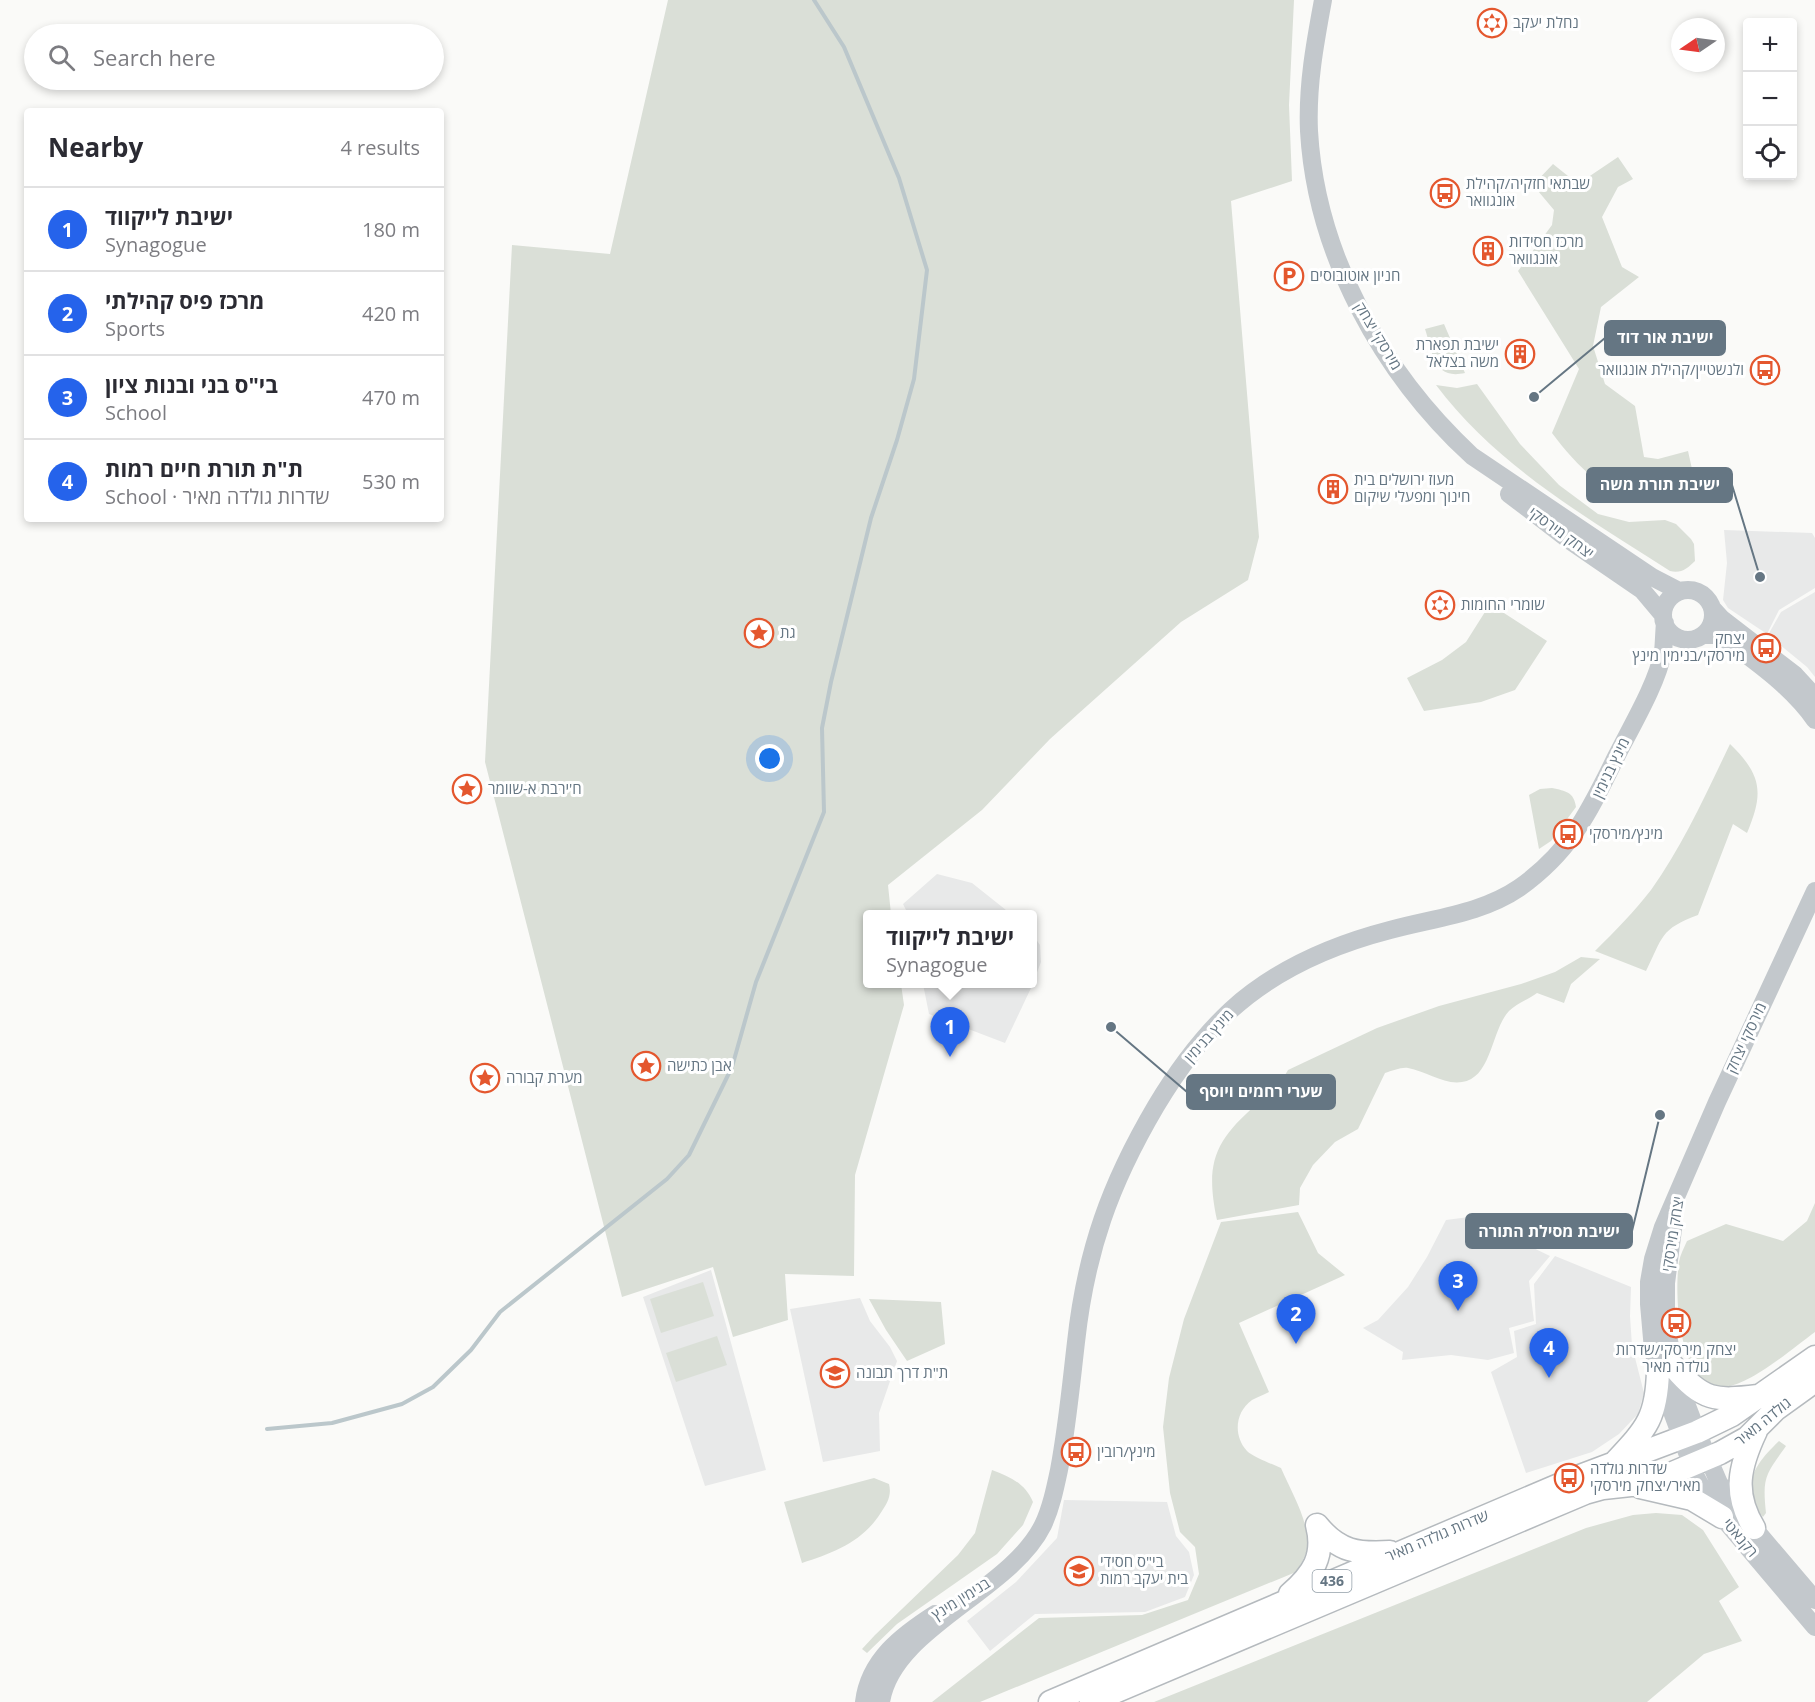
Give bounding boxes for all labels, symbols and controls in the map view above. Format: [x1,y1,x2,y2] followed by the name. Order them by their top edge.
[1476,7,1508,39] synagogue icon: נחלת יעקב
[1513,12,1579,32] place label: נחלת יעקב
[1671,18,1725,72] north arrow
[1743,18,1797,180] map controls
[1743,18,1797,72] button: +
[24,24,444,90] search box
[45,41,78,74] icon: search
[93,42,216,72] text: Search here
[1743,72,1797,126] button: −
[1743,126,1797,180] button: locate
[48,129,143,165] text: Nearby
[340,134,420,161] text: 4 results
[1466,173,1590,210] place label: שבתאי חזקיה/קהילת אונגוואר
[1429,177,1461,209] bus stop icon: שבתאי חזקיה/קהילת אונגוואר
[105,201,233,231] text: ישיבת לייקווד
[62,216,73,243] text: 1
[362,216,420,243] text: 180 m
[105,231,207,258] text: Synagogue
[1509,231,1584,268] place label: מרכז חסידות אונגוואר
[1472,235,1504,267] building icon: מרכז חסידות אונגוואר
[1273,260,1305,292] parking icon: חניון אוטובוסים
[1310,265,1400,285] place label: חניון אוטובוסים
[105,285,264,315] text: מרכז פיס קהילתי
[1351,298,1407,373] street label: מירסקי יצחק
[62,300,73,327] text: 2
[362,300,420,327] text: 420 m
[105,315,165,342] text: Sports
[1605,321,1725,355] callout: ישיבת אור דוד
[1617,326,1713,348] text: ישיבת אור דוד
[1416,334,1499,371] place label: ישיבת תפארת משה בצלאל
[1504,338,1536,370] building icon: ישיבת תפארת משה בצלאל
[1749,354,1781,386] bus stop icon: ולנשטיין/קהילת אונגוואר
[1598,359,1744,379] place label: ולנשטיין/קהילת אונגוואר
[105,369,278,399] text: בי"ס בני ובנות ציון
[62,384,73,411] text: 3
[362,384,420,411] text: 470 m
[105,399,167,426] text: School
[105,453,303,483] text: ת"ת תורת חיים רמות
[62,468,73,495] text: 4
[362,468,420,495] text: 530 m
[1587,468,1732,502] callout: ישיבת תורת משה
[1354,469,1471,506] place label: מעוז ירושלים בית חינוך ומפעלי שיקום
[1317,473,1349,505] building icon: מעוז ירושלים בית חינוך ומפעלי שיקום
[1600,473,1720,495] text: ישיבת תורת משה
[105,483,329,510] text: School · שדרות גולדה מאיר
[1525,502,1598,563] street label: יצחק מירסקי
[1424,589,1456,621] synagogue icon: שומרי החומות
[1461,594,1545,614] place label: שומרי החומות
[743,617,775,649] place icon: גת
[780,622,796,642] place label: גת
[1633,628,1745,665] place label: יצחק מירסקי/בנימין מינץ
[1750,632,1782,664] bus stop icon: יצחק מירסקי/בנימין מינץ
[1587,734,1633,801] street label: מינץ בנימין
[755,744,784,773] your location
[451,773,483,805] place icon: ח'ירבת א-שוומר
[488,778,582,798] place label: ח'ירבת א-שוומר
[1552,818,1584,850] bus stop icon: מינץ/מירסקי
[1589,823,1663,843] place label: מינץ/מירסקי
[863,910,1037,988] popup
[886,921,1014,951] text: ישיבת לייקווד
[886,951,988,978] text: Synagogue
[1720,999,1770,1076] street label: מירסקי יצחק
[1179,1004,1237,1066] street label: מינץ בנימין
[930,1008,970,1057] pin: 1
[630,1050,662,1082] place icon: אבן כתישה
[667,1055,732,1075] place label: אבן כתישה
[469,1062,501,1094] place icon: מערת קבורה
[506,1067,583,1087] place label: מערת קבורה
[1187,1075,1335,1109] callout: שערי רחמים ויוסף
[1199,1080,1323,1102] text: שערי רחמים ויוסף
[1656,1195,1688,1273] street label: יצחק מירסקי
[1466,1214,1632,1248] callout: ישיבת מסילת התורה
[1478,1220,1620,1242] text: ישיבת מסילת התורה
[1438,1262,1478,1311] pin: 3
[1276,1294,1316,1344] pin: 2
[1660,1307,1692,1339] bus stop icon: יצחק מירסקי/שדרות גולדה מאיר
[1530,1328,1568,1378] pin: 4
[1616,1339,1736,1376] place label: יצחק מירסקי/שדרות גולדה מאיר
[819,1357,851,1389] school or university icon: ת"ת דרך תבונה
[856,1362,948,1382] place label: ת"ת דרך תבונה
[1730,1392,1795,1450] street label: גולדה מאיר
[1060,1436,1092,1468] bus stop icon: מינץ/רובין
[1097,1441,1156,1461] place label: מינץ/רובין
[1590,1458,1701,1495] place label: שדרות גולדה מאיר/יצחק מירסקי
[1553,1462,1585,1494] bus stop icon: שדרות גולדה מאיר/יצחק מירסקי
[1382,1504,1492,1566] street label: שדרות גולדה מאיר
[1719,1514,1763,1561] street label: רקנאטי
[1100,1551,1188,1588] place label: בי"ס חסידי בית יעקב רמות
[1063,1555,1095,1587] school or university icon: בי"ס חסידי בית יעקב רמות
[1312,1570,1352,1592] road number: 436
[928,1572,993,1624] street label: בנימין מינץ

